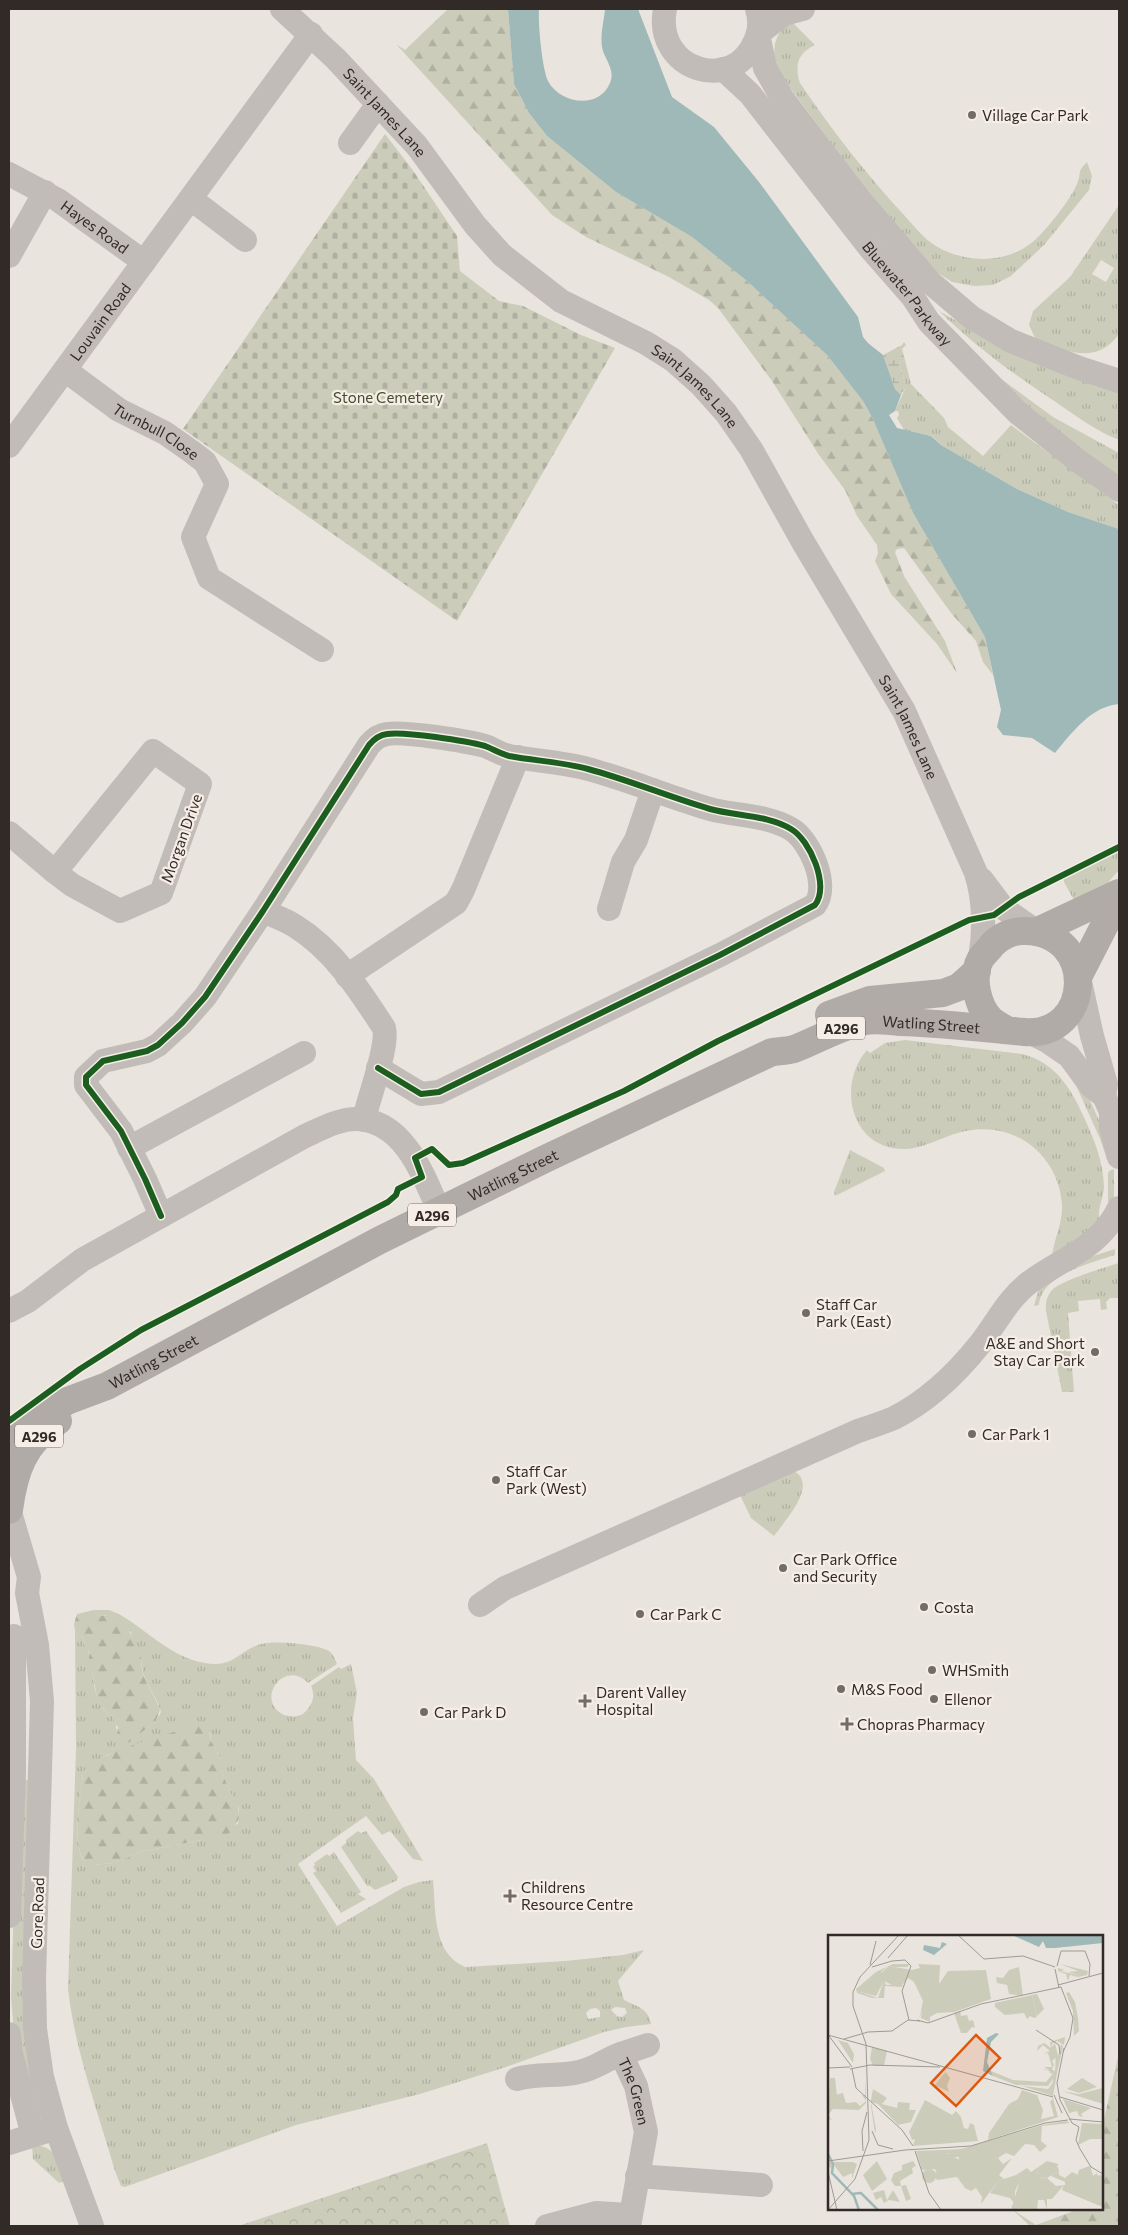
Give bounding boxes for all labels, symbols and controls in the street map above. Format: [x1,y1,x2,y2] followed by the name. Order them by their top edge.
[340,64,431,160] street label: Saint James Lane
[982,106,1089,124] place label: Village Car Park
[966,109,978,121] marker: Village Car Park
[58,196,132,257] street label: Hayes Road
[859,237,956,350] street label: Bluewater Parkway
[66,279,134,364] street label: Louvain Road
[648,340,742,431] street label: Saint James Lane
[333,388,443,406] park label: Stone Cemetery
[109,399,203,463] street label: Turnbull Close
[875,671,942,782] street label: Saint James Lane
[157,791,205,885] street label: Morgan Drive
[882,1011,981,1037] street label: Watling Street
[817,1016,865,1040] road number: A296
[465,1145,561,1205] street label: Watling Street
[408,1204,456,1226] road number: A296
[816,1295,891,1330] place label: Staff Car Park (East)
[800,1307,812,1319] marker: Staff Car Park (East)
[106,1330,201,1392] street label: Watling Street
[985,1334,1085,1369] place label: A&E and Short Stay Car Park
[1089,1346,1101,1358] marker: A&E and Short Stay Car Park
[15,1424,63,1448] road number: A296
[982,1425,1050,1443] place label: Car Park 1
[966,1428,978,1440] marker: Car Park 1
[506,1462,587,1497] place label: Staff Car Park (West)
[490,1474,502,1486] marker: Staff Car Park (West)
[793,1550,897,1585] place label: Car Park Office and Security
[777,1562,789,1574] marker: Car Park Office and Security
[934,1598,974,1616] place label: Costa
[918,1601,930,1613] marker: Costa
[650,1605,722,1623] place label: Car Park C
[634,1608,646,1620] marker: Car Park C
[942,1661,1009,1679] place label: WHSmith
[926,1664,938,1676] marker: WHSmith
[851,1680,923,1698] place label: M&S Food
[596,1683,687,1718] place label: Darent Valley Hospital
[835,1683,847,1695] marker: M&S Food
[944,1690,992,1708] place label: Ellenor
[928,1693,940,1705] marker: Ellenor
[578,1694,592,1708] marker: Darent Valley Hospital
[434,1703,506,1721] place label: Car Park D
[418,1706,430,1718] marker: Car Park D
[857,1715,985,1733] place label: Chopras Pharmacy
[841,1718,853,1730] marker: Chopras Pharmacy
[27,1877,47,1949] street label: Gore Road
[521,1878,633,1913] place label: Childrens Resource Centre
[503,1889,517,1903] marker: Childrens Resource Centre
[828,1935,1103,2210] inset map
[615,2054,653,2126] street label: The Green

